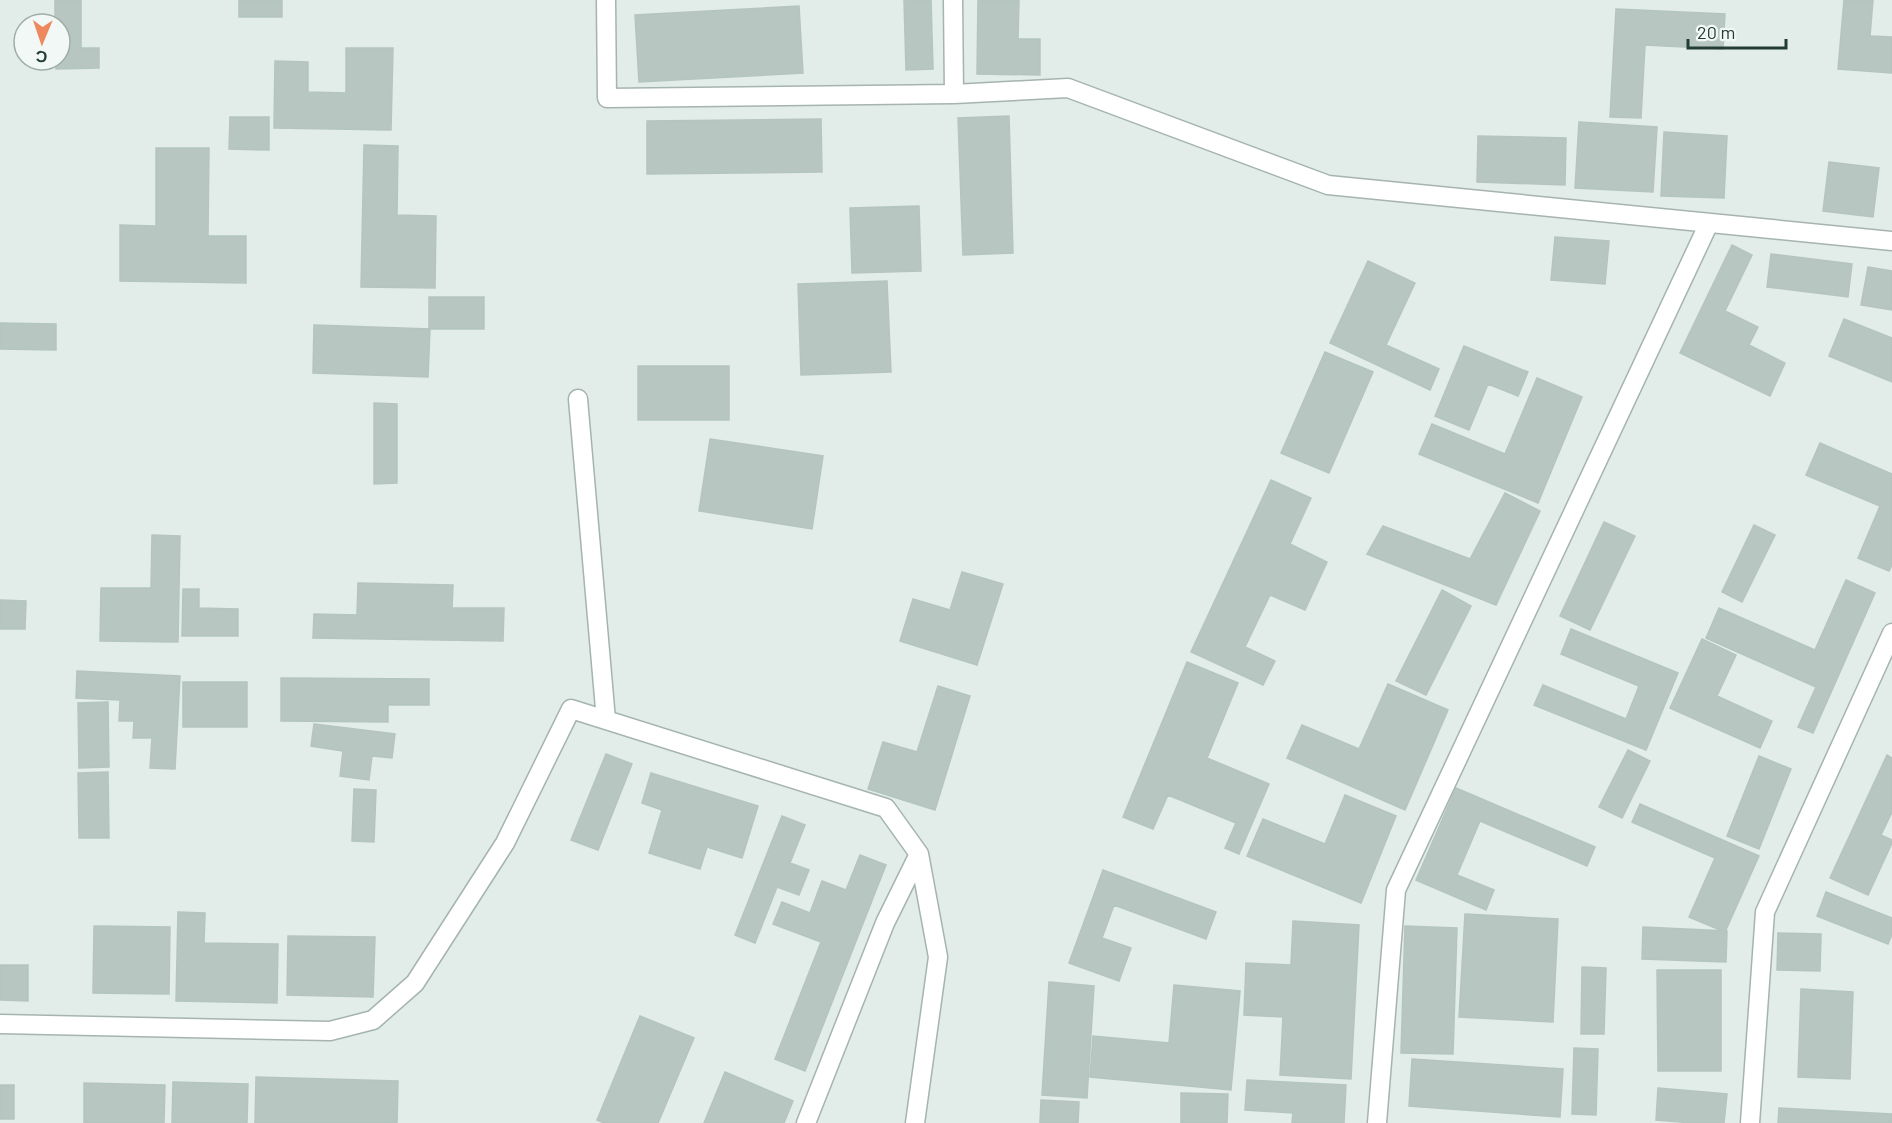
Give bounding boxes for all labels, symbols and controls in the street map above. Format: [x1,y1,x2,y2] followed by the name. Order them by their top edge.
[12,12,72,72] north arrow
[1688,12,1786,50] scale bar
[1697,21,1735,43] text: 20 m
[35,48,48,67] text: С

